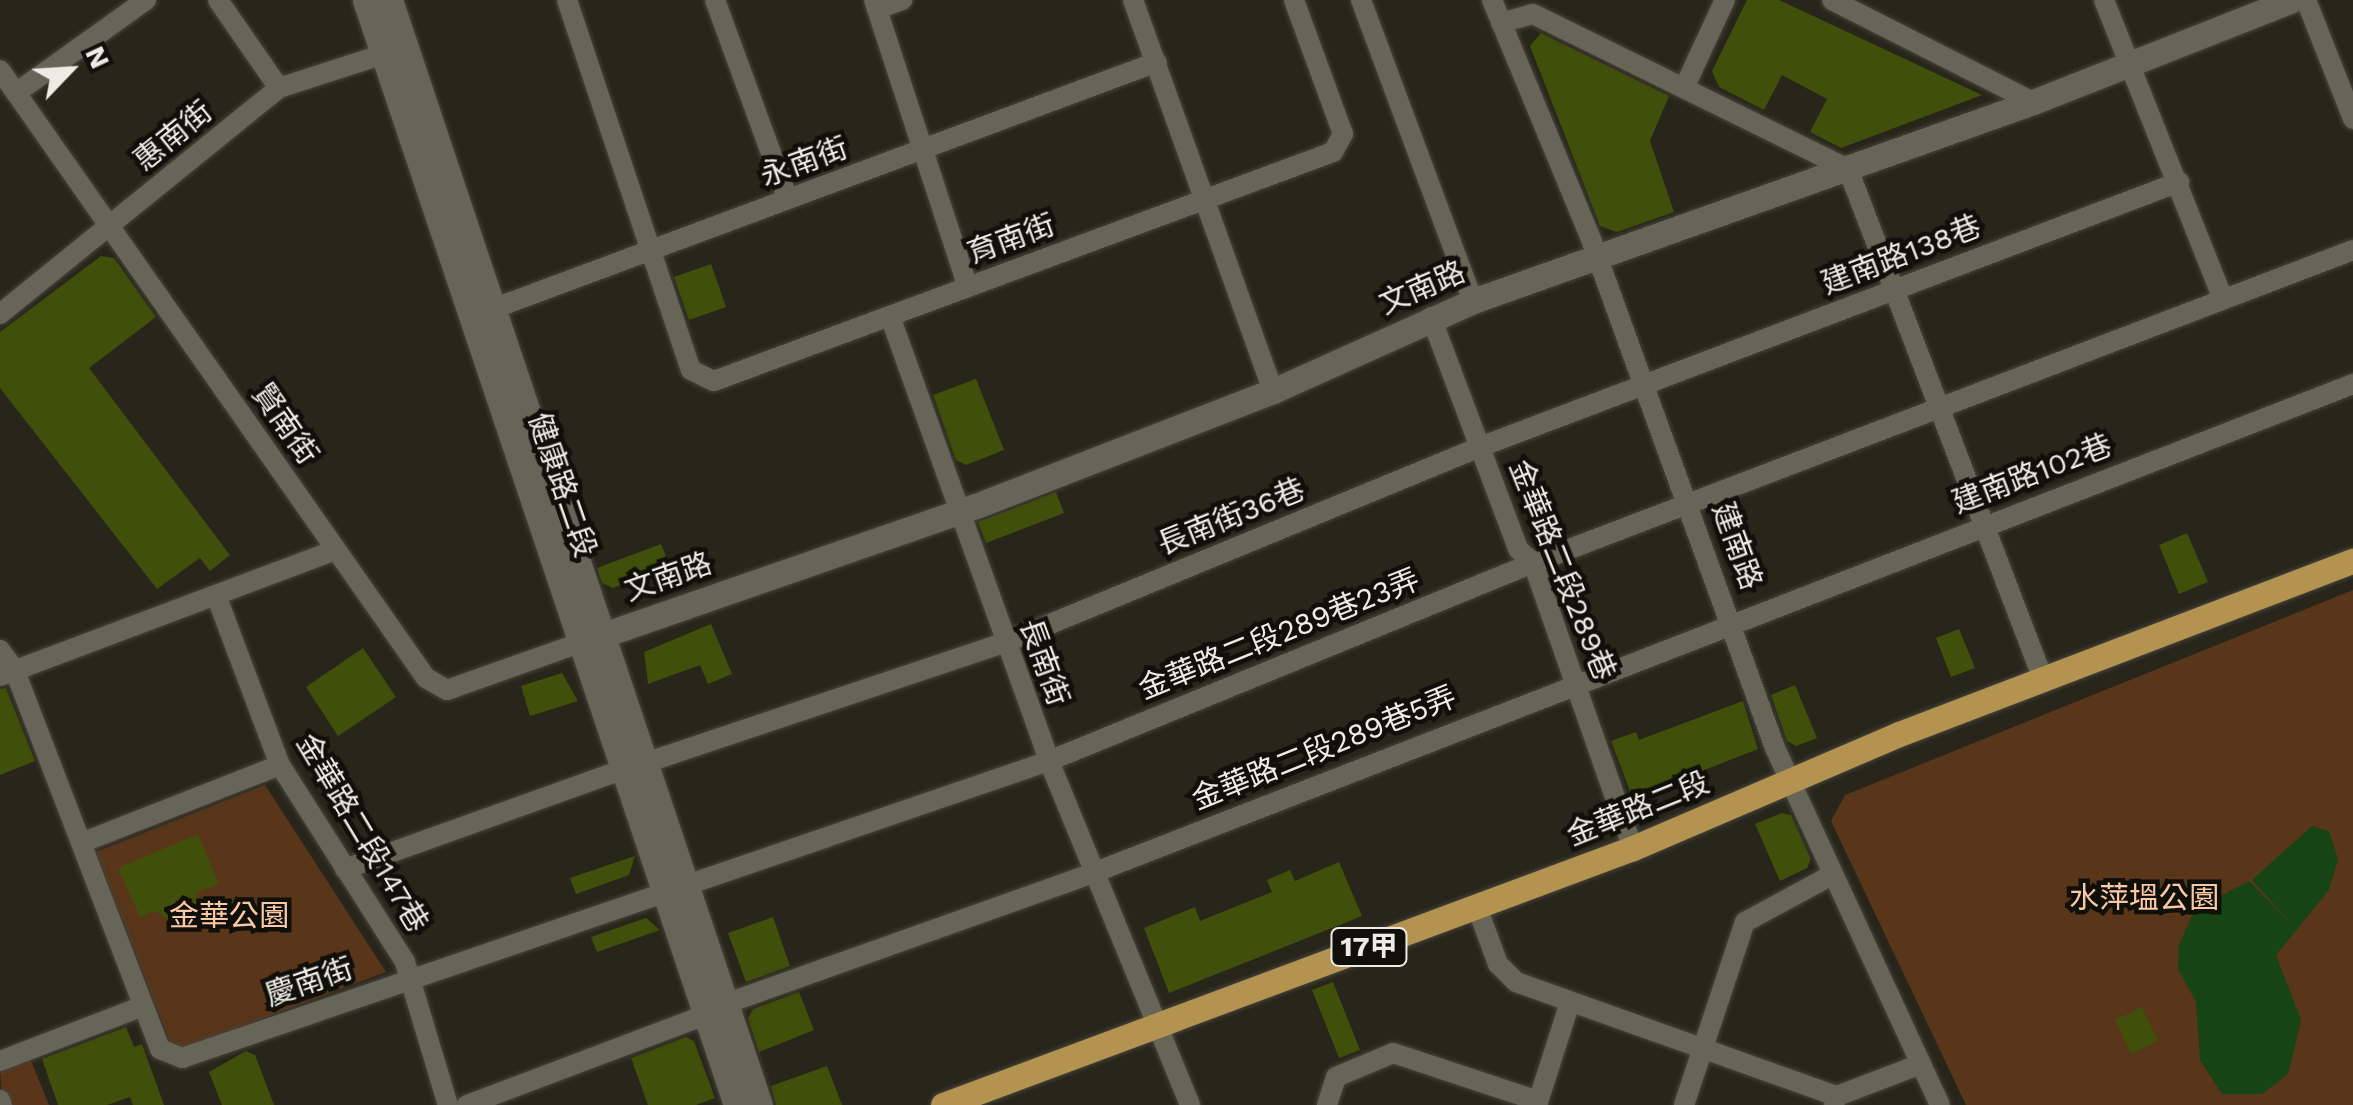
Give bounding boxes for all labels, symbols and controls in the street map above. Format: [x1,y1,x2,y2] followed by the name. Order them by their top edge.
[20,20,120,120] north arrow
[78,41,117,73] text: N
[127,94,219,178] street label: 惠南街
[756,130,852,194] street label: 永南街
[963,207,1059,271] street label: 育南街
[1816,208,1986,302] street label: 建南路138巷
[1374,254,1470,322] street label: 文南路
[244,377,326,471] street label: 賢南街
[521,408,603,562] street label: 健康路二段
[1947,427,2117,521] street label: 建南路102巷
[1501,455,1623,685] street label: 金華路二段289巷
[1152,471,1310,563] street label: 長南街36巷
[1705,498,1769,594] street label: 建南路
[620,545,716,609] street label: 文南路
[1133,561,1425,707] street label: 金華路二段289巷23弄
[1012,614,1076,710] street label: 長南街
[1187,679,1461,817] street label: 金華路二段289巷5弄
[289,727,435,939] street label: 金華路二段147巷
[1562,764,1714,854] street label: 金華路二段
[2069,880,2219,916] park label: 水萍塭公園
[169,898,289,934] park label: 金華公園
[1329,924,1409,970] road number: 17甲
[261,950,357,1014] street label: 慶南街

